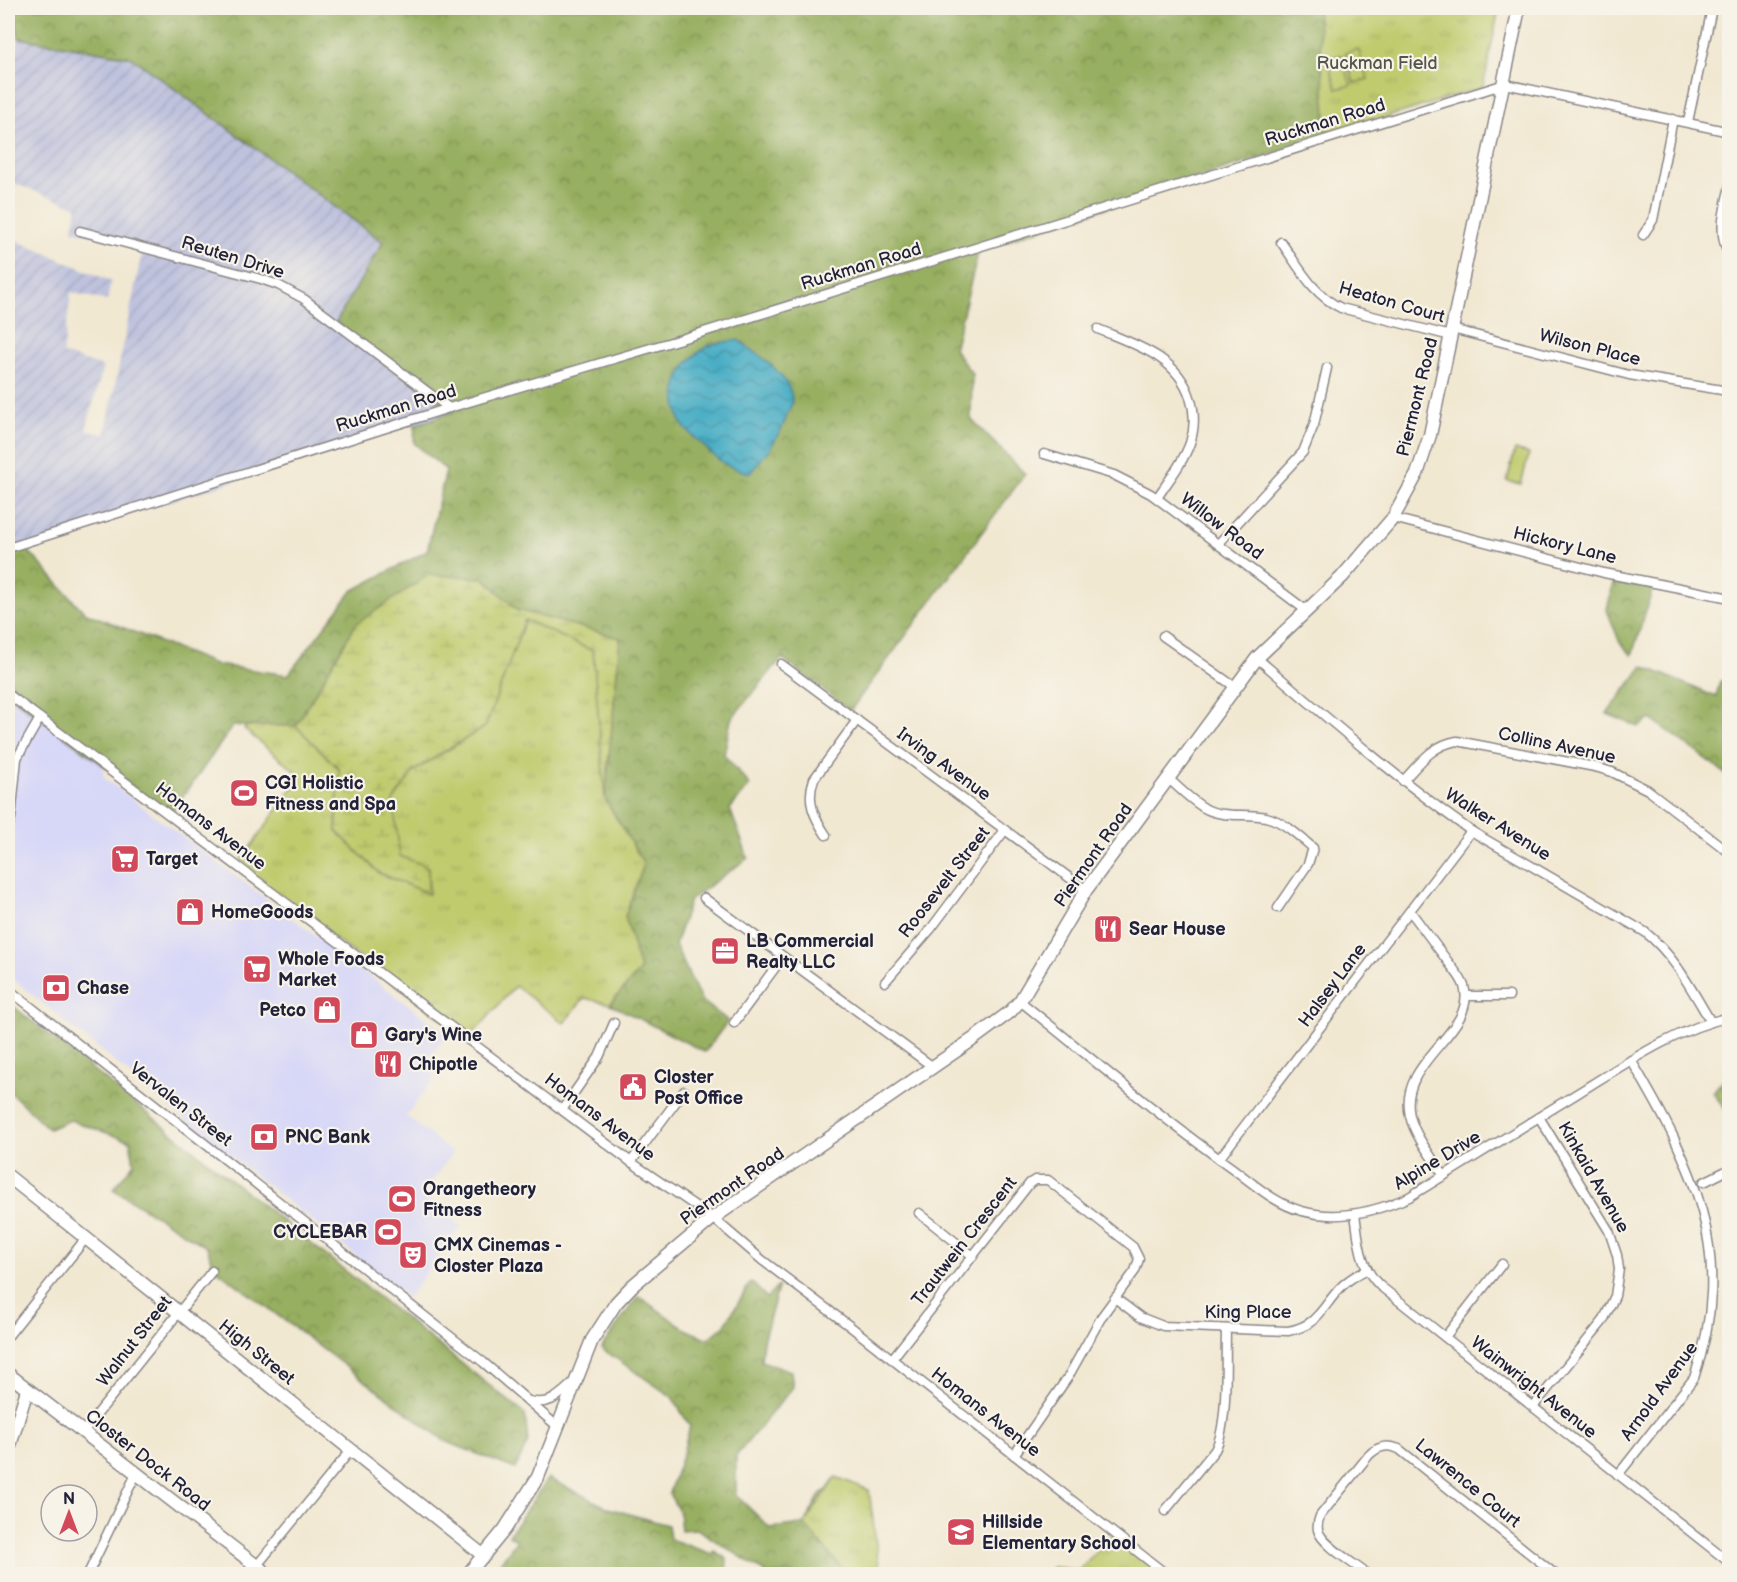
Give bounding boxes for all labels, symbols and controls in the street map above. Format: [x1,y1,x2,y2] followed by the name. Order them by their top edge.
[1316,53,1438,74] park label: Ruckman Field
[1262,94,1388,151] street label: Ruckman Road
[179,232,287,283] street label: Reuten Drive
[798,238,924,295] street label: Ruckman Road
[1336,277,1448,328] street label: Heaton Court
[1537,325,1643,370] street label: Wilson Place
[1393,335,1442,459] street label: Piermont Road
[333,380,459,437] street label: Ruckman Road
[1176,488,1267,564] street label: Willow Road
[1511,523,1619,569] street label: Hickory Lane
[893,723,995,806] street label: Irving Avenue
[1496,723,1618,768] street label: Collins Avenue
[265,773,396,815] place label: CGI Holistic Fitness and Spa
[228,777,260,809] sports icon: CGI Holistic Fitness and Spa
[151,778,270,875] street label: Homans Avenue
[1441,784,1555,865] street label: Walker Avenue
[1050,799,1137,911] street label: Piermont Road
[894,822,995,942] street label: Roosevelt Street
[109,843,141,875] supermarket icon: Target
[146,849,198,870] place label: Target
[174,896,206,928] shop icon: HomeGoods
[211,902,314,923] place label: HomeGoods
[1092,913,1124,945] restaurant icon: Sear House
[1129,919,1226,940] place label: Sear House
[746,931,874,973] place label: LB Commercial Realty LLC
[709,935,741,967] office icon: LB Commercial Realty LLC
[1294,939,1371,1031] street label: Halsey Lane
[278,949,384,991] place label: Whole Foods Market
[241,953,273,985] supermarket icon: Whole Foods Market
[40,972,72,1004] bank icon: Chase
[77,978,129,999] place label: Chase
[311,994,343,1026] shop icon: Petco
[259,1000,306,1021] place label: Petco
[348,1019,380,1051] shop icon: Gary's Wine
[385,1025,482,1046] place label: Gary's Wine
[372,1048,404,1080] restaurant icon: Chipotle
[409,1054,478,1075] place label: Chipotle
[125,1058,236,1151] street label: Vervalen Street
[654,1067,743,1109] place label: Closter Post Office
[540,1069,659,1166] street label: Homans Avenue
[617,1071,649,1103] public building icon: Closter Post Office
[1553,1118,1634,1237] street label: Kinkaid Avenue
[248,1121,280,1153] bank icon: PNC Bank
[1390,1126,1485,1195] street label: Alpine Drive
[285,1127,370,1148] place label: PNC Bank
[676,1143,788,1230] street label: Piermont Road
[907,1172,1022,1310] street label: Trautwein Crescent
[423,1179,537,1221] place label: Orangetheory Fitness
[386,1183,418,1215] sports icon: Orangetheory Fitness
[372,1216,404,1248] sports icon: CYCLEBAR
[273,1222,367,1243] place label: CYCLEBAR
[434,1235,562,1277] place label: CMX Cinemas - Closter Plaza
[397,1239,429,1271] theatre icon: CMX Cinemas - Closter Plaza
[93,1291,177,1391] street label: Walnut Street
[1205,1302,1292,1323] street label: King Place
[214,1315,299,1390] street label: High Street
[1467,1332,1601,1443] street label: Wainwright Avenue
[1616,1337,1703,1445] street label: Arnold Avenue
[927,1363,1045,1462] street label: Homans Avenue
[81,1405,214,1516] street label: Closter Dock Road
[1411,1435,1525,1533] street label: Lawrence Court
[39,1483,99,1543] north arrow
[63,1490,75,1509] text: N
[982,1512,1136,1554] place label: Hillside Elementary School
[945,1516,977,1548] school or university icon: Hillside Elementary School

